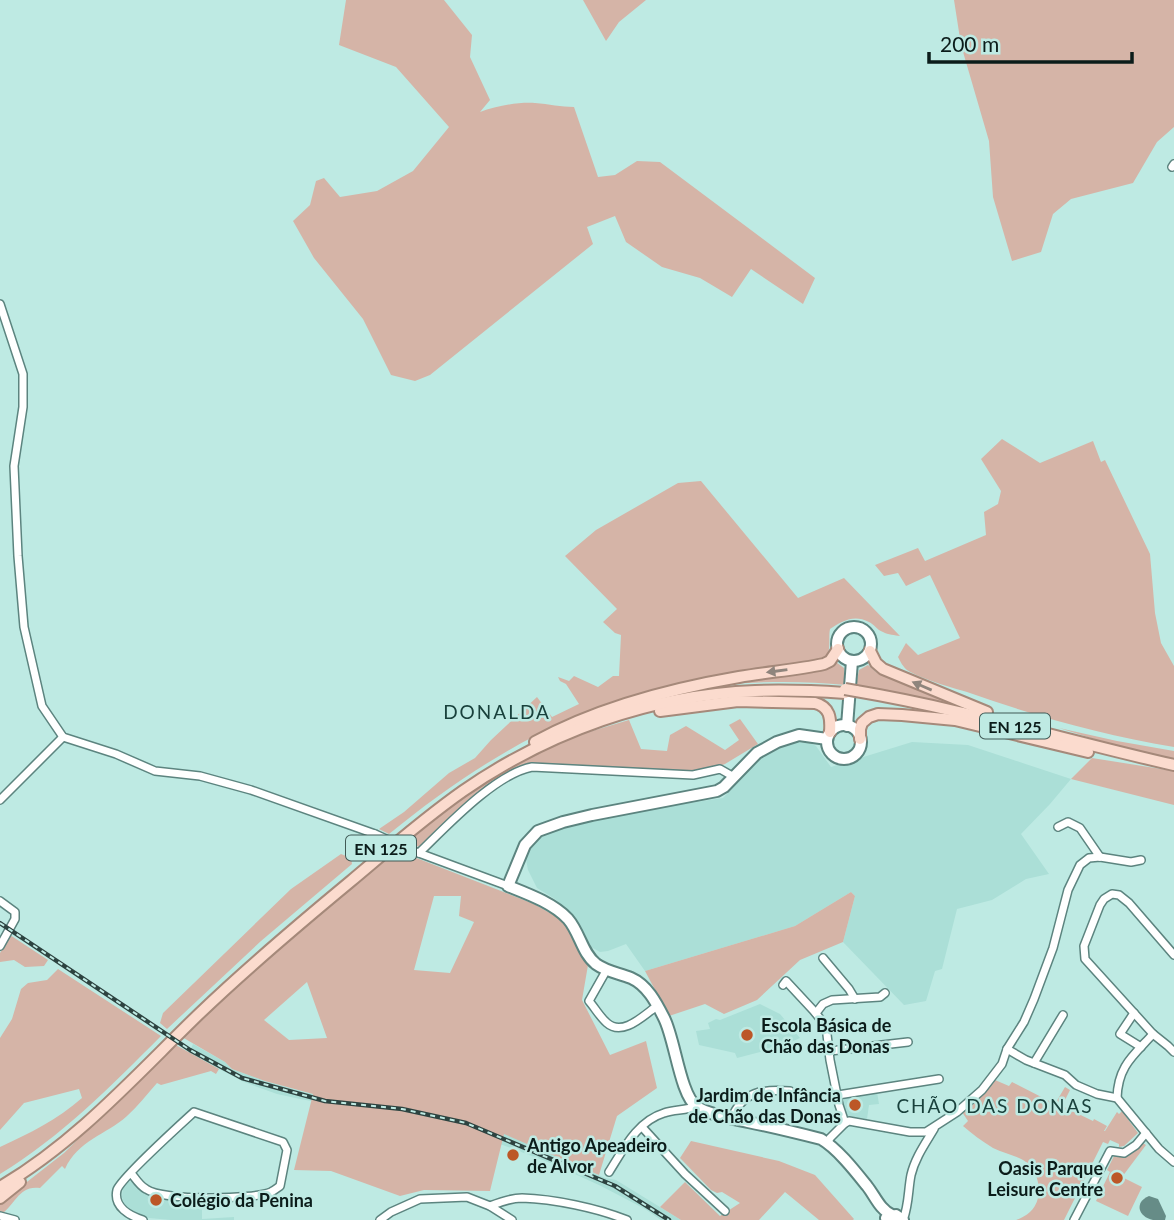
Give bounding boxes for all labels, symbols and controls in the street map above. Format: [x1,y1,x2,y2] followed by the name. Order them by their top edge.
[929,21,1132,65] scale bar
[940,31,999,56] text: 200 m
[766,666,788,677] one-way arrow
[912,681,933,692] one-way arrow
[443,700,551,723] district label: DONALDA
[980,713,1050,738] road number: EN 125
[346,835,416,860] road number: EN 125
[761,1014,892,1057] place label: Escola Básica de Chão das Donas
[739,1027,755,1043] marker: Escola Básica de Chão das Donas
[688,1084,841,1127] place label: Jardim de Infância de Chão das Donas
[896,1094,1094,1117] district label: CHÃO DAS DONAS
[847,1097,863,1113] marker: Jardim de Infância de Chão das Donas
[526,1134,667,1177] place label: Antigo Apeadeiro de Alvor
[505,1147,521,1163] marker: Antigo Apeadeiro de Alvor
[987,1157,1103,1200] place label: Oasis Parque Leisure Centre
[1109,1170,1125,1186] marker: Oasis Parque Leisure Centre
[170,1189,313,1211] place label: Colégio da Penina
[148,1192,164,1208] marker: Colégio da Penina

